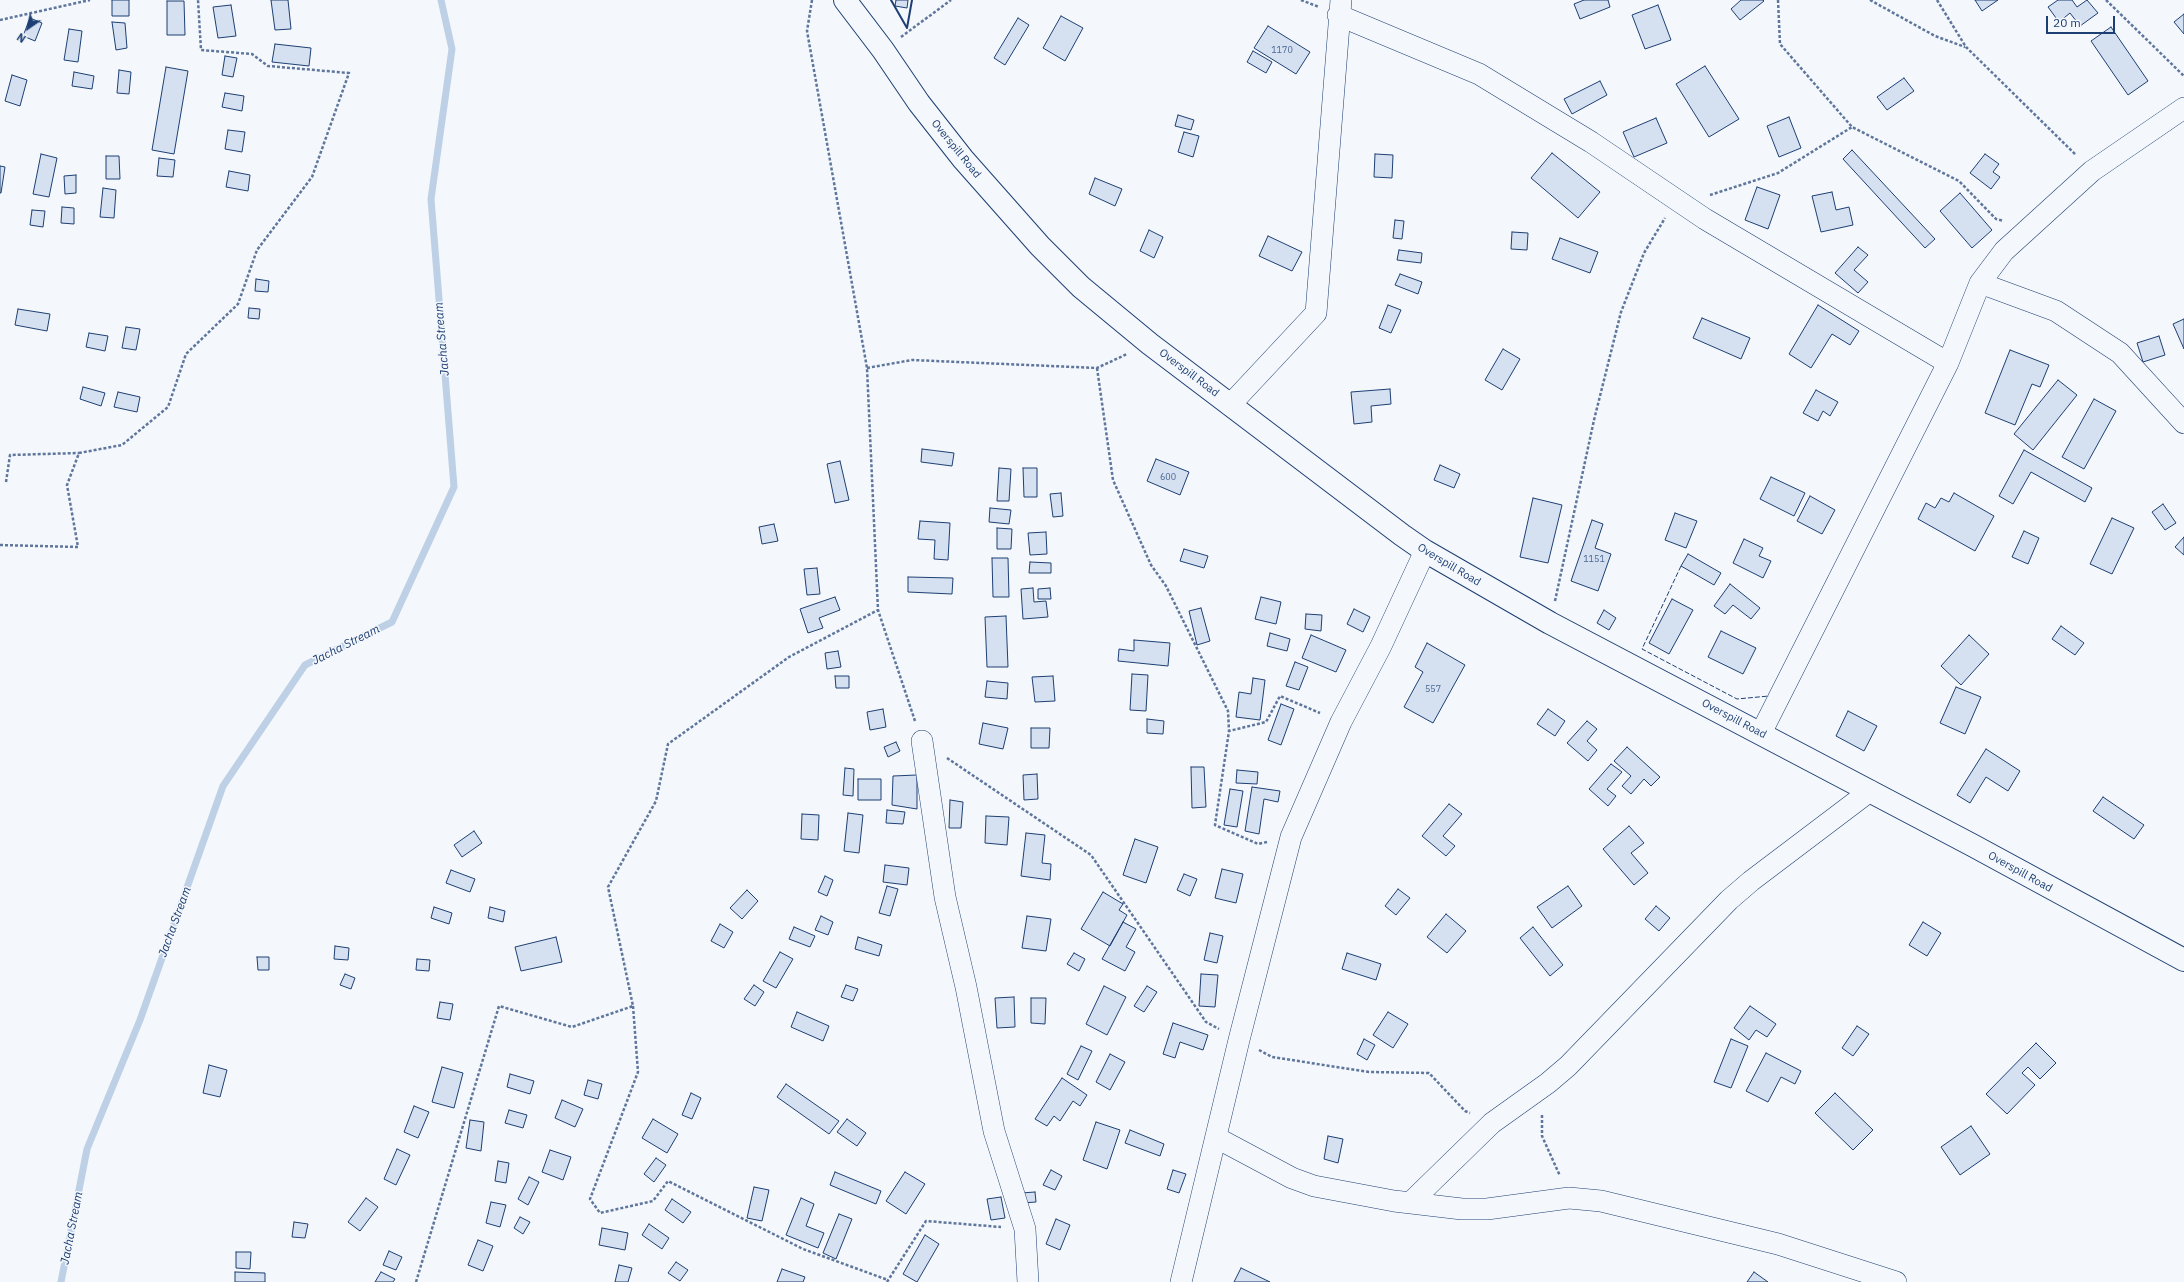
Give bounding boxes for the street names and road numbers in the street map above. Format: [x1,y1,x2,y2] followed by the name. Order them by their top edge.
[928,117,984,181] street label: Overspill Road
[1156,346,1222,400] street label: Overspill Road
[1415,541,1483,589] street label: Overspill Road
[1699,696,1769,742] street label: Overspill Road
[1986,849,2054,895] street label: Overspill Road

